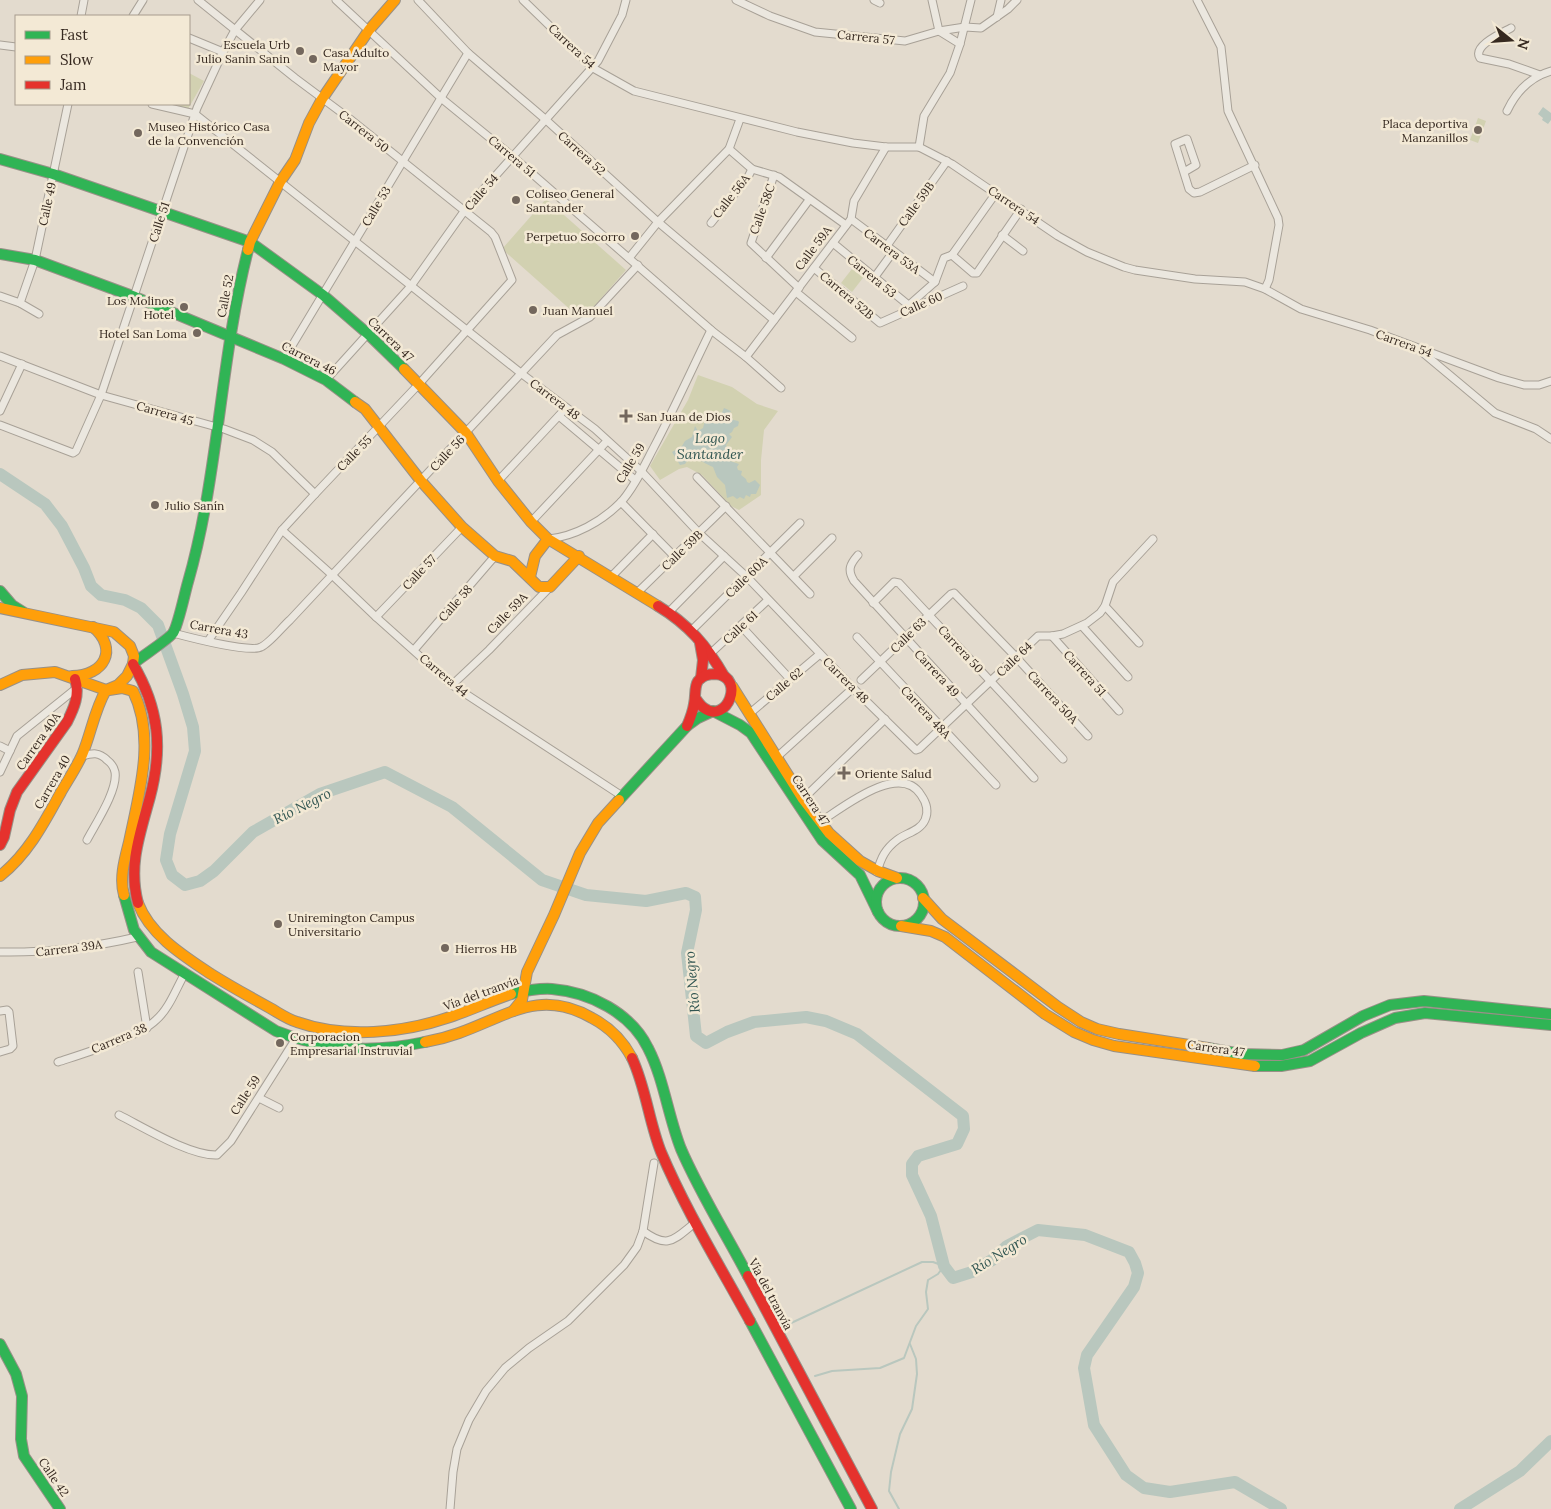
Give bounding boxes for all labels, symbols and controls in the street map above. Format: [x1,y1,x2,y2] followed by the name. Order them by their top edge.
[15,15,190,105] legend
[1486,15,1536,65] north arrow
[545,20,599,72] street label: Carrera 54
[60,25,88,44] text: Fast
[836,27,896,48] street label: Carrera 57
[1513,36,1534,52] text: N
[196,37,290,66] place label: Escuela Urb Julio Sanin Sanin
[294,45,306,57] marker: Escuela Urb Julio Sanin Sanin
[323,45,389,74] place label: Casa Adulto Mayor
[60,50,93,69] text: Slow
[307,53,319,65] marker: Casa Adulto Mayor
[59,75,87,94] text: Jam
[336,107,392,155] street label: Carrera 50
[1382,116,1468,145] place label: Placa deportiva Manzanillos
[148,119,270,148] place label: Museo Histórico Casa de la Convención
[1472,124,1484,136] marker: Placa deportiva Manzanillos
[132,127,144,139] marker: Museo Histórico Casa de la Convención
[555,128,609,178] street label: Carrera 52
[485,132,539,180] street label: Carrera 51
[461,170,501,213] street label: Calle 54
[709,171,753,221] street label: Calle 56A
[895,179,937,229] street label: Calle 59B
[35,181,59,227] street label: Calle 49
[746,181,778,236] street label: Calle 58C
[985,182,1043,228] street label: Carrera 54
[358,183,394,229] street label: Calle 53
[526,186,614,215] place label: Coliseo General Santander
[510,194,522,206] marker: Coliseo General Santander
[145,200,173,244] street label: Calle 51
[791,222,835,273] street label: Calle 59A
[861,225,923,277] street label: Carrera 53A
[526,229,625,244] place label: Perpetuo Socorro
[629,230,641,242] marker: Perpetuo Socorro
[845,252,899,300] street label: Carrera 53
[817,268,877,322] street label: Carrera 52B
[213,273,237,319] street label: Calle 52
[897,288,945,320] street label: Calle 60
[107,293,174,322] place label: Los Molinos Hotel
[178,301,190,313] marker: Los Molinos Hotel
[542,303,613,318] place label: Juan Manuel
[527,304,539,316] marker: Juan Manuel
[365,313,417,365] street label: Carrera 47
[99,326,187,341] place label: Hotel San Loma
[1374,326,1435,360] street label: Carrera 54
[191,327,203,339] marker: Hotel San Loma
[279,338,339,378] street label: Carrera 46
[527,375,583,423] street label: Carrera 48
[135,398,195,428] street label: Carrera 45
[619,409,633,423] marker: San Juan de Dios
[637,409,731,424] place label: San Juan de Dios
[677,429,744,463] water label: Lago Santander
[333,432,375,474] street label: Calle 55
[426,432,468,474] street label: Calle 56
[612,440,648,486] street label: Calle 59
[164,498,224,513] place label: Julio Sanín
[149,499,161,511] marker: Julio Sanín
[658,527,706,573] street label: Calle 59B
[399,551,439,593] street label: Calle 57
[722,553,771,601] street label: Calle 60A
[435,581,475,625] street label: Calle 58
[484,589,531,637] street label: Calle 59A
[719,607,761,647] street label: Calle 61
[887,614,929,656] street label: Calle 63
[189,616,250,642] street label: Carrera 43
[935,622,987,676] street label: Carrera 50
[993,638,1035,680] street label: Calle 64
[911,646,963,700] street label: Carrera 49
[1060,647,1110,699] street label: Carrera 51
[417,650,472,700] street label: Carrera 44
[820,654,872,706] street label: Carrera 48
[762,664,806,704] street label: Calle 62
[1025,667,1082,727] street label: Carrera 50A
[898,683,955,742] street label: Carrera 48A
[13,709,64,773] street label: Carrera 40A
[31,752,73,812] street label: Carrera 40
[837,766,851,780] marker: Oriente Salud
[855,766,932,781] place label: Oriente Salud
[789,772,833,829] street label: Carrera 47
[270,784,334,828] water label: Río Negro
[288,910,415,939] place label: Uniremington Campus Universitario
[272,918,284,930] marker: Uniremington Campus Universitario
[35,936,104,960] street label: Carrera 39A
[455,941,517,956] place label: Hierros HB
[439,942,451,954] marker: Hierros HB
[680,950,704,1014] water label: Río Negro
[440,972,521,1014] street label: Vía del tranvía
[89,1019,149,1056] street label: Carrera 38
[290,1029,413,1058] place label: Corporacion Empresarial Instruvial
[274,1037,286,1049] marker: Corporacion Empresarial Instruvial
[1186,1037,1246,1060] street label: Carrera 47
[227,1072,263,1118] street label: Calle 59
[968,1230,1030,1278] water label: Río Negro
[745,1255,796,1332] street label: Vía del tranvía
[36,1455,72,1499] street label: Calle 42

